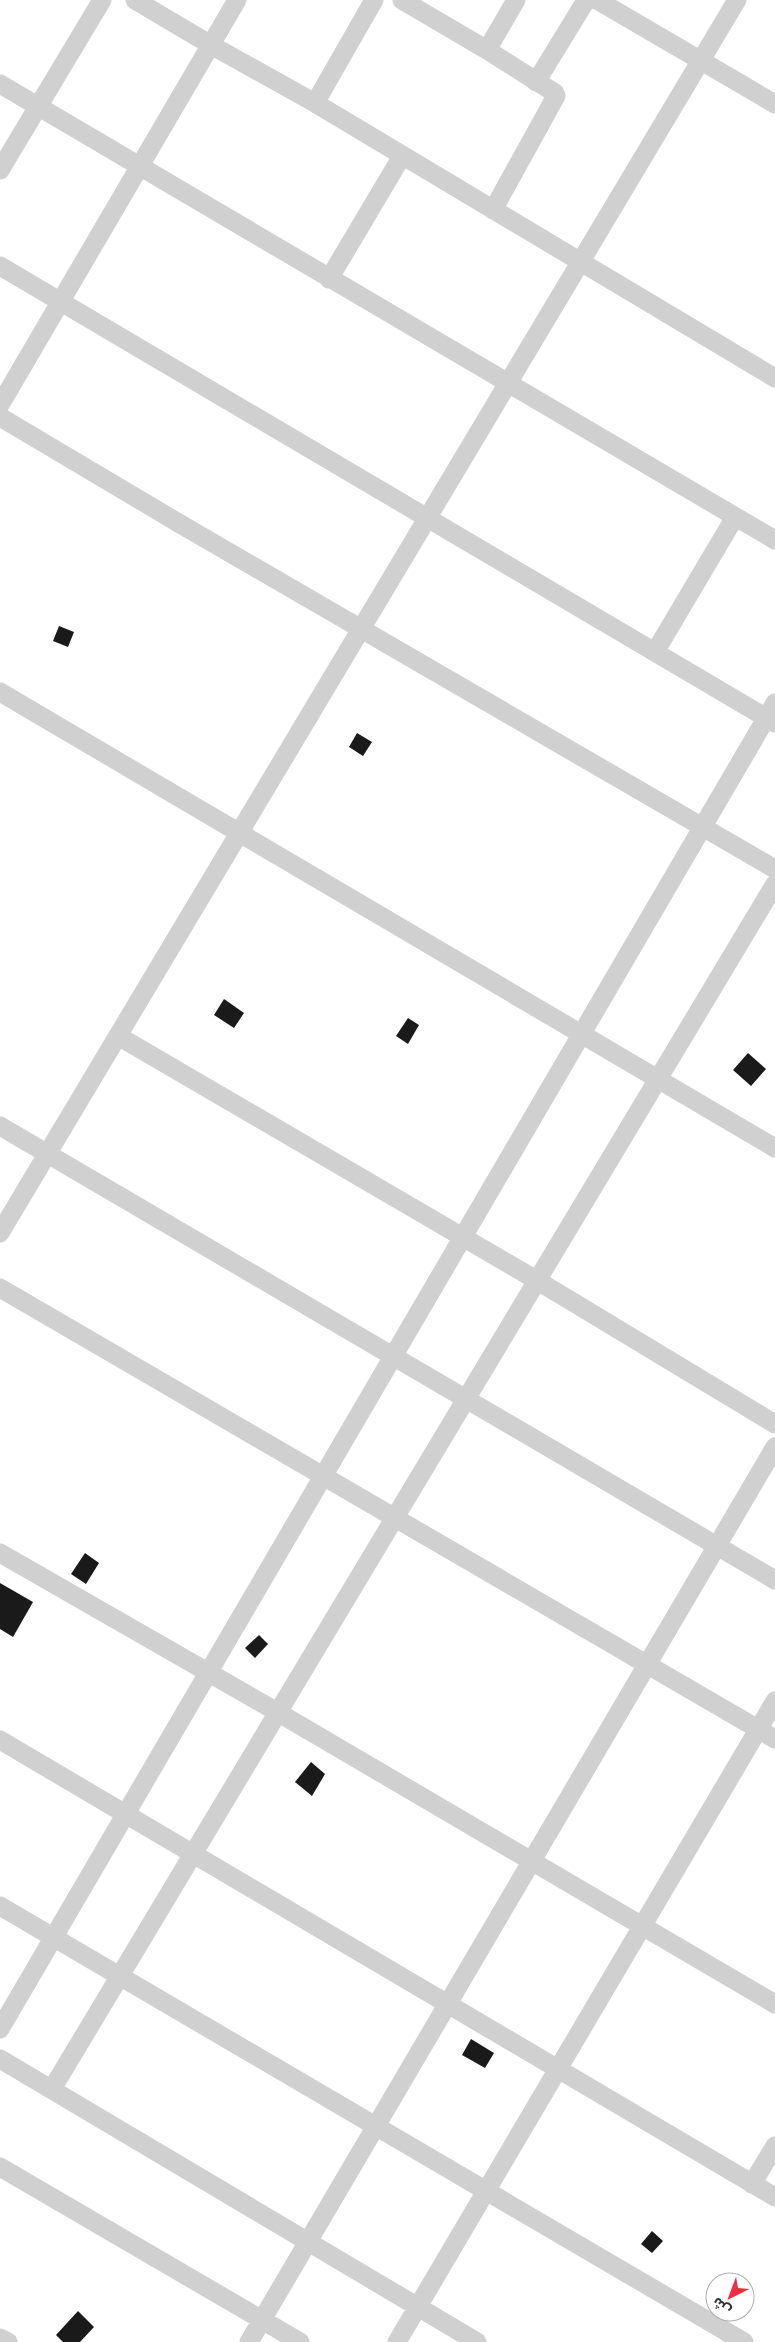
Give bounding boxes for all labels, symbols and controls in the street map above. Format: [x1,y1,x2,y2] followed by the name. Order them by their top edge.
[705,2272,755,2322] north arrow
[708,2294,734,2320] text: ش

